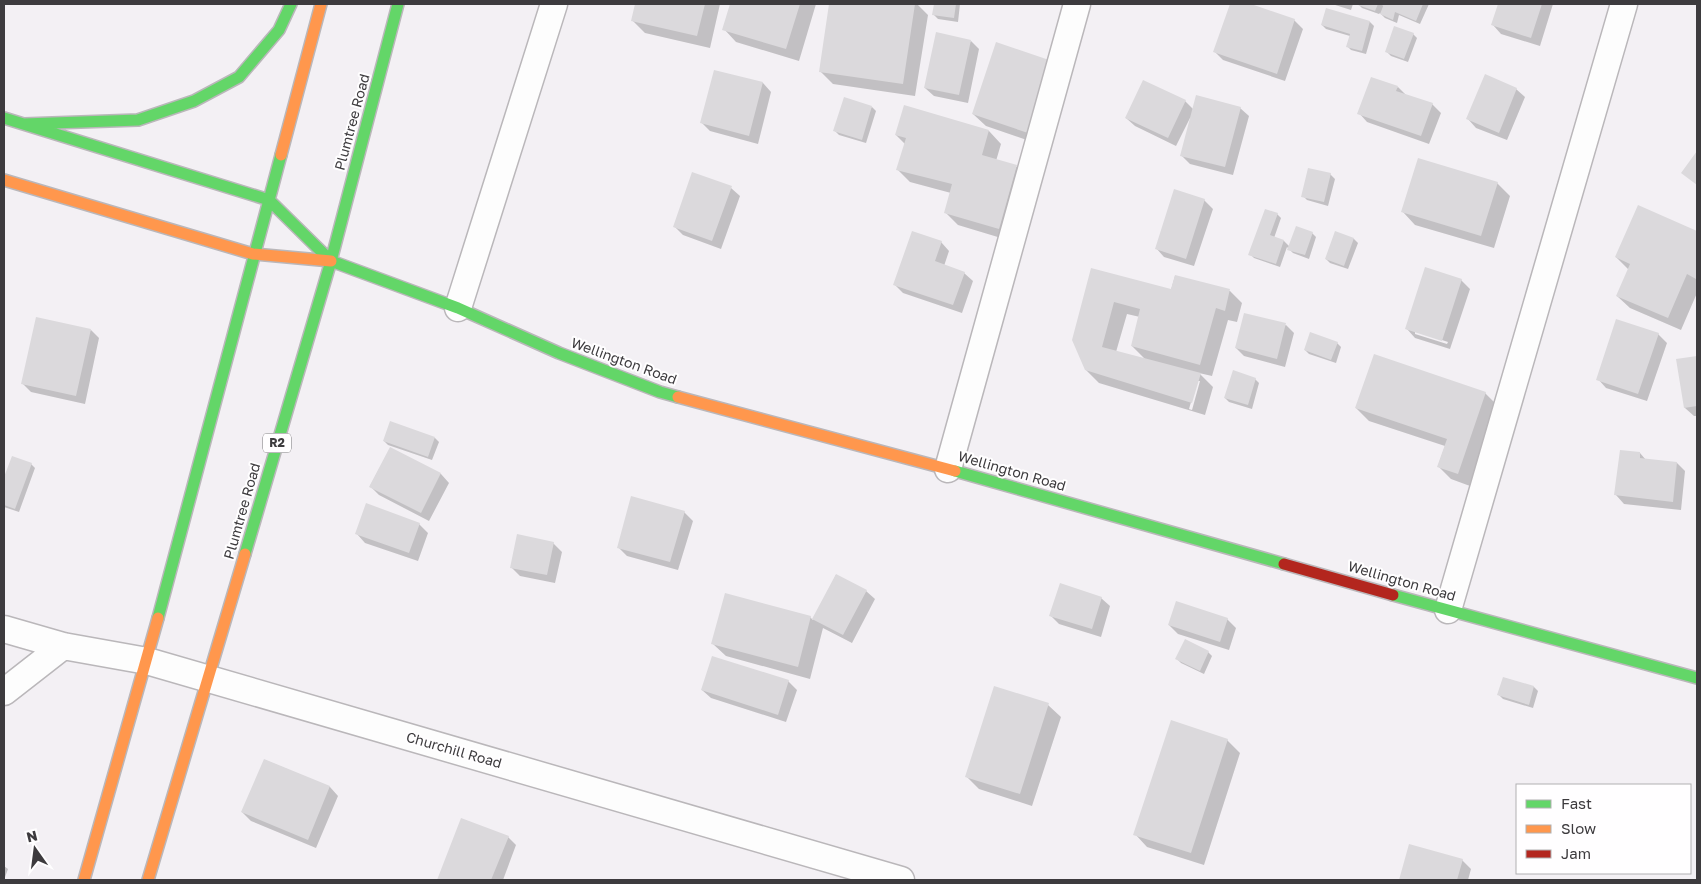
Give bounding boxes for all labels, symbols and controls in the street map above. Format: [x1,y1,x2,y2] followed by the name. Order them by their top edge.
[330,72,373,172] street label: Plumtree Road
[569,334,679,388] street label: Wellington Road
[263,433,291,452] road number: R2
[956,447,1068,494] street label: Wellington Road
[220,461,263,561] street label: Plumtree Road
[1346,557,1458,604] street label: Wellington Road
[404,728,504,771] street label: Churchill Road
[1516,784,1691,874] legend
[1561,794,1592,812] text: Fast
[1561,819,1596,837] text: Slow
[10,824,60,874] north arrow
[25,826,39,845] text: N
[1561,844,1591,862] text: Jam

